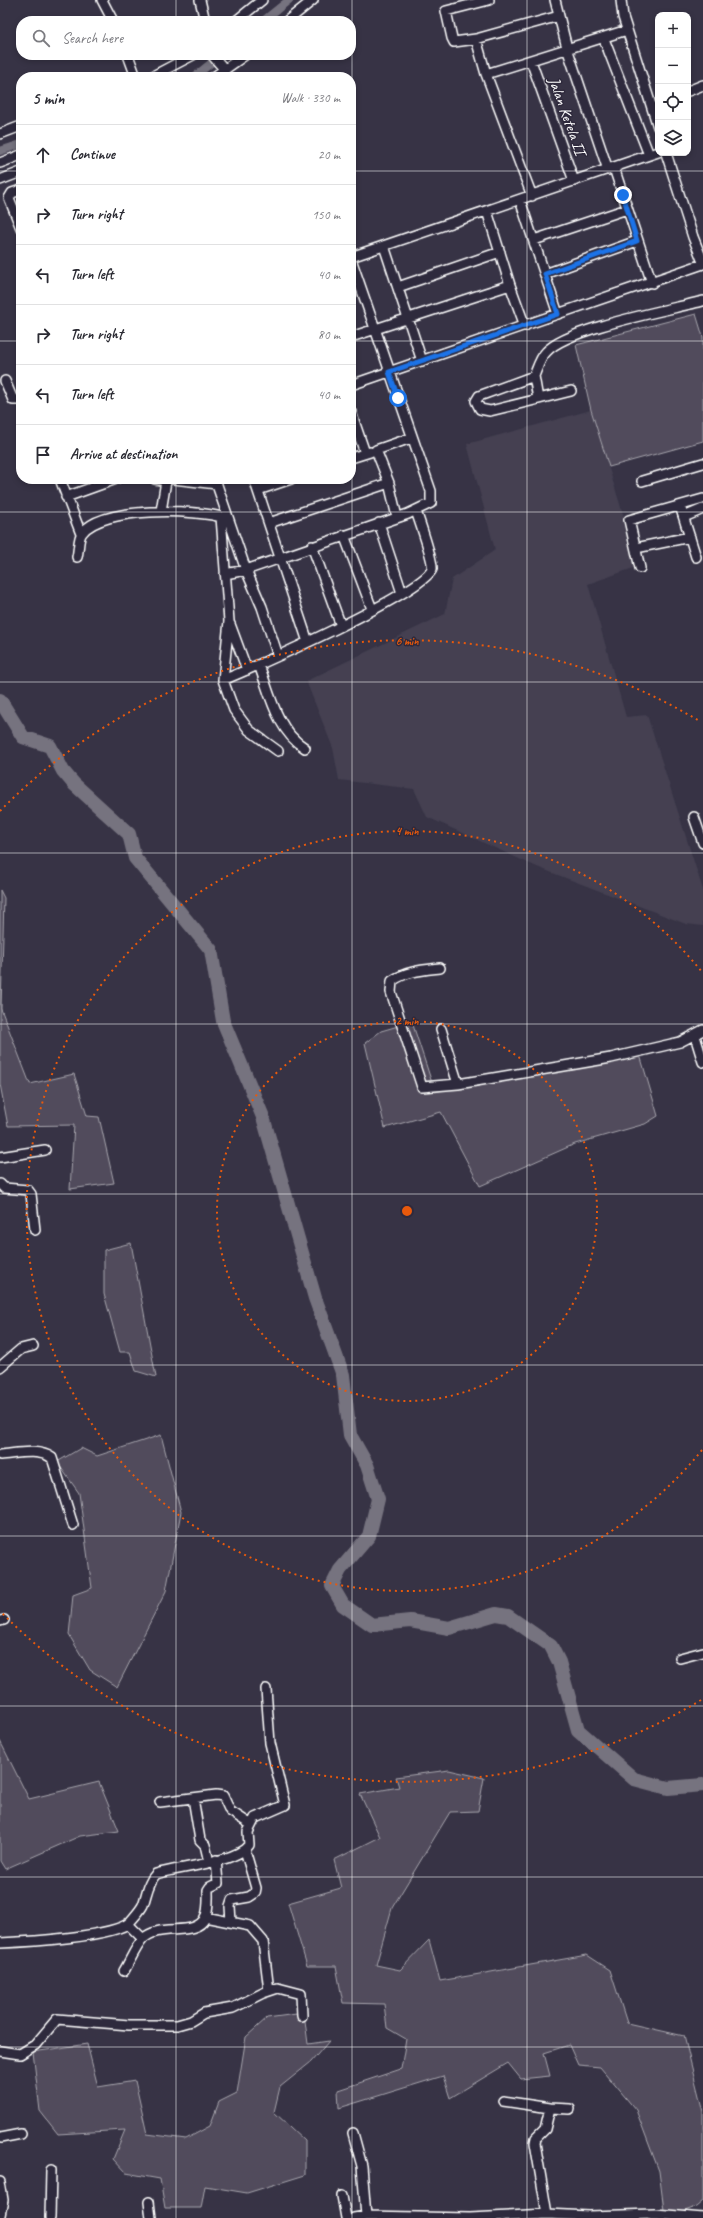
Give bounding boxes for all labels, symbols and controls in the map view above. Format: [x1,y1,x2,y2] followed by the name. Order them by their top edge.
[655,12,691,156] map controls
[655,12,691,48] button: +
[16,16,356,60] search box
[30,27,52,49] icon: search
[62,29,123,48] text: Search here
[655,48,691,84] button: −
[543,73,592,161] street label: Jalan Ketela II
[655,84,691,120] button: locate
[32,88,64,109] text: 5 min
[281,90,340,106] text: Walk · 330 m
[655,120,691,156] button: layers
[32,144,54,166] icon: ahead
[70,145,115,164] text: Continue
[318,147,340,163] text: 20 m
[614,186,632,204] route end
[32,204,54,226] icon: right
[70,205,123,224] text: Turn right
[312,207,340,223] text: 150 m
[32,264,54,286] icon: left
[70,265,113,284] text: Turn left
[318,267,340,283] text: 40 m
[32,324,54,346] icon: right
[70,325,123,344] text: Turn right
[318,327,340,343] text: 80 m
[32,384,54,406] icon: left
[70,385,113,404] text: Turn left
[318,387,340,403] text: 40 m
[389,389,407,407] route start
[32,444,54,466] icon: arrive
[70,445,177,464] text: Arrive at destination
[395,633,419,649] text: 6 min
[396,823,419,839] text: 4 min
[396,1013,419,1029] text: 2 min
[400,1204,414,1218] centre of rings

